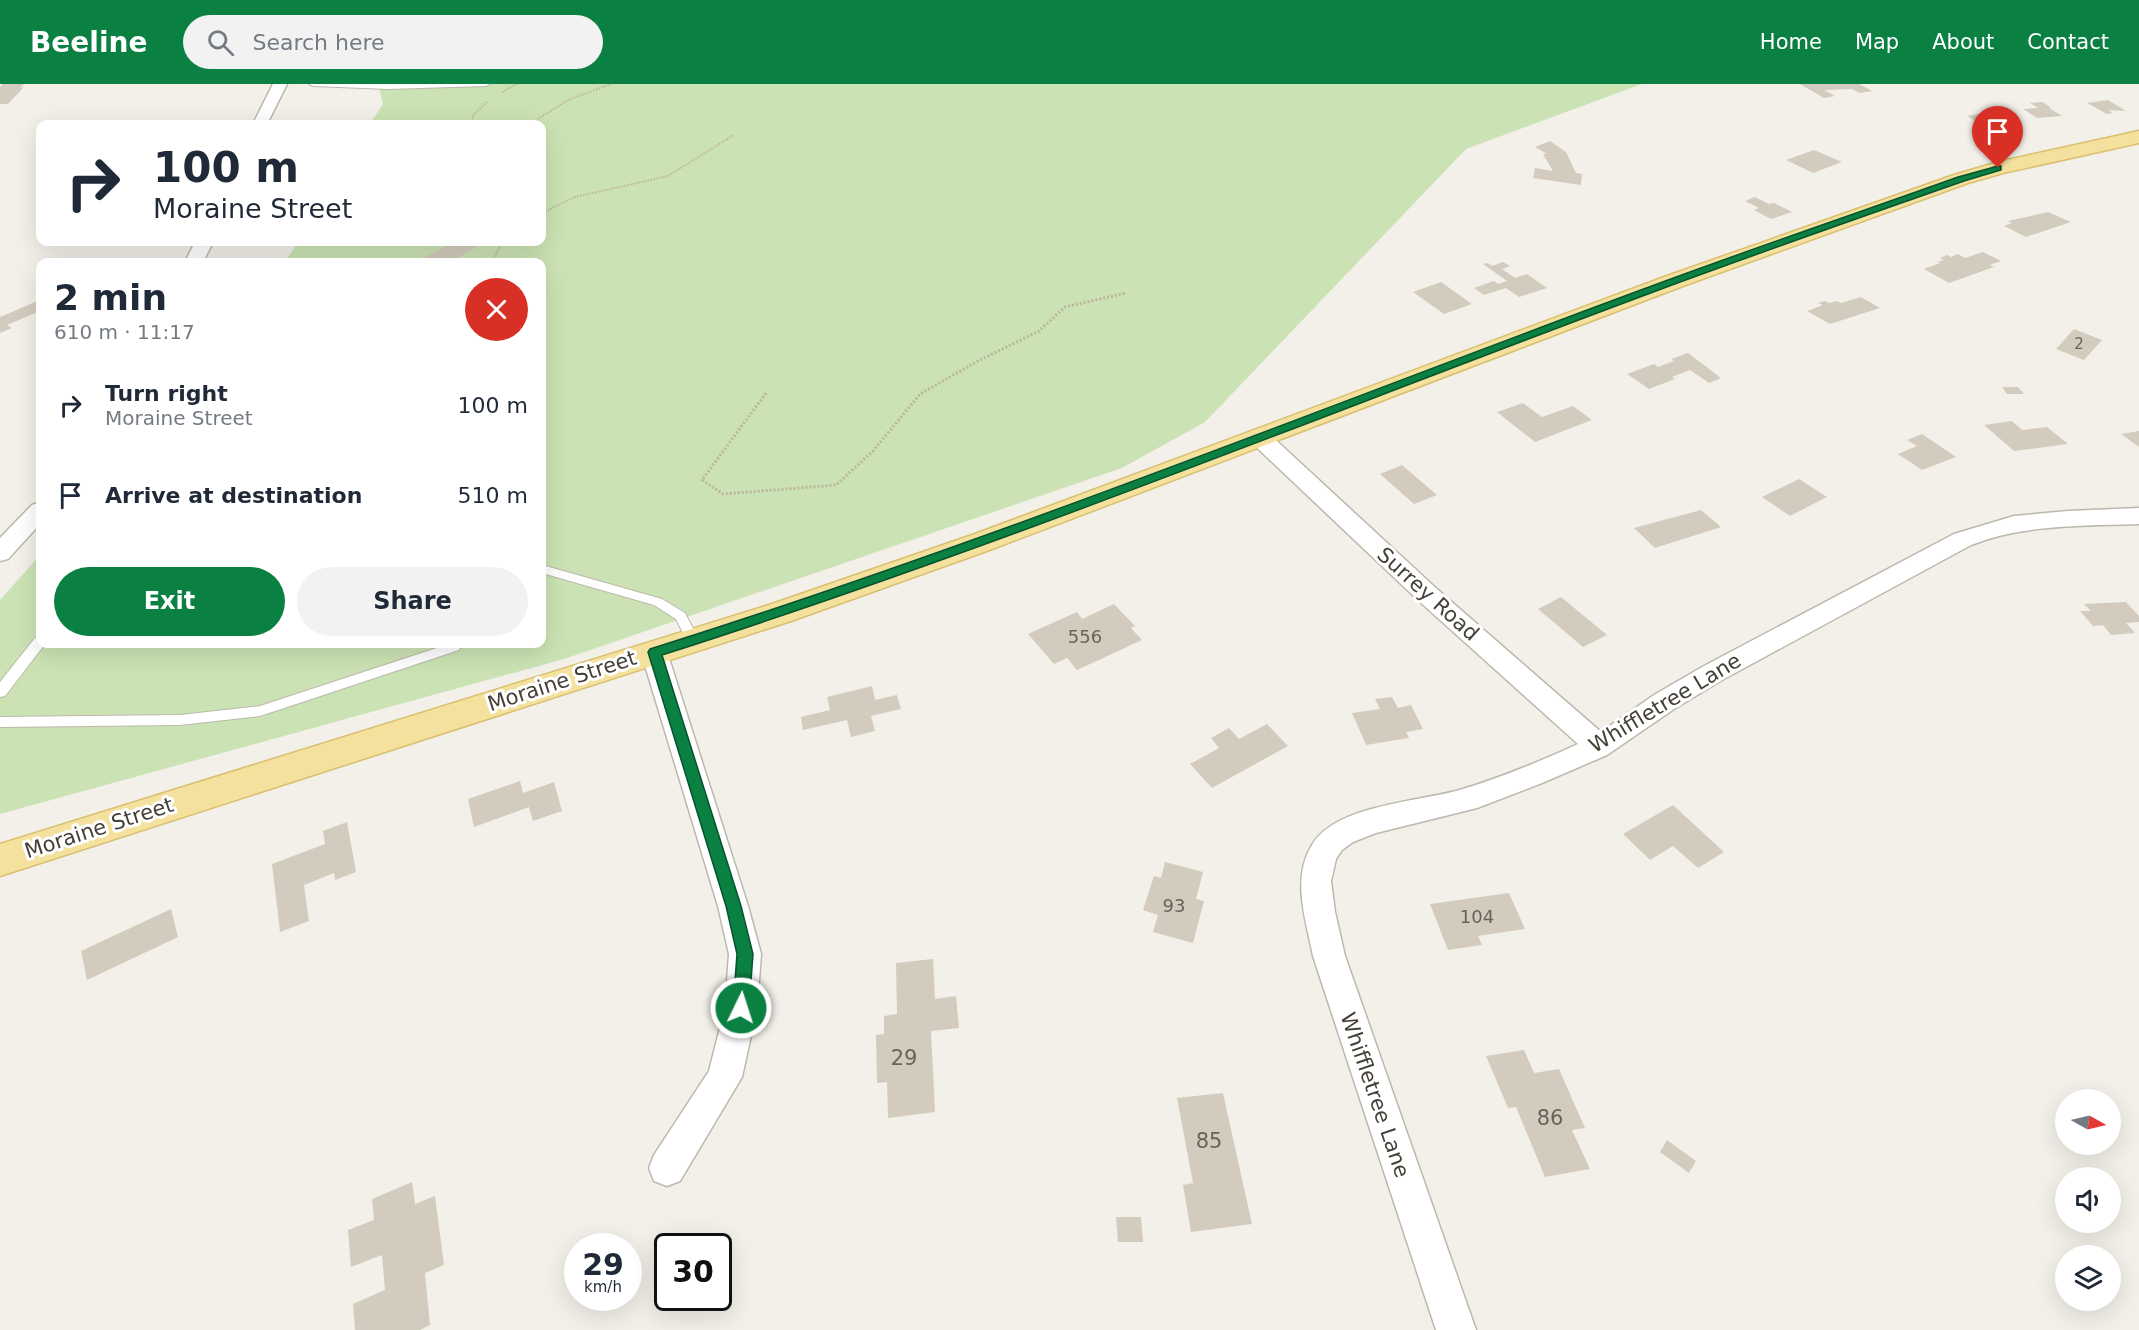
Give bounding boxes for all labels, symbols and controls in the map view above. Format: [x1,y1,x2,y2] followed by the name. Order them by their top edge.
[183,15,603,69] search box
[30,26,147,59] text: Beeline
[204,26,237,59] icon: search
[252,30,385,55] text: Search here
[1760,30,1822,54] text: Home
[1855,30,1899,54] text: Map
[1932,30,1994,54] text: About
[2027,30,2109,54] text: Contact
[1972,106,2023,168] pin
[1981,115,2014,148] icon: arrive
[153,143,299,192] text: 100 m
[54,144,132,222] icon: right
[153,193,352,224] text: Moraine Street
[54,277,167,318] text: 2 min
[465,278,528,341] button: close
[54,320,195,344] text: 610 m · 11:17
[2074,335,2084,353] house number: 2
[105,381,228,406] text: Turn right
[54,389,87,422] icon: right
[458,393,528,418] text: 100 m
[105,406,253,430] text: Moraine Street
[54,479,87,512] icon: arrive
[105,483,362,508] text: Arrive at destination
[458,483,528,508] text: 510 m
[1372,542,1484,646] street label: Surrey Road
[54,567,285,636] button: Exit
[297,567,528,636] button: Share
[1068,626,1102,647] house number: 556
[485,646,639,716] street label: Moraine Street
[1585,648,1745,758] street label: Whiffletree Lane
[22,793,176,863] street label: Moraine Street
[1163,895,1185,916] house number: 93
[1460,906,1494,927] house number: 104
[709,976,773,1040] position arrow
[1336,1009,1414,1181] street label: Whiffletree Lane
[891,1046,917,1070] house number: 29
[2055,1089,2121,1155] north arrow
[2055,1089,2121,1311] map controls
[1537,1106,1563,1130] house number: 86
[1196,1129,1222,1153] house number: 85
[2055,1167,2121,1233] button: sound
[654,1233,732,1311] speed limit sign: 30
[2055,1245,2121,1311] button: layers
[582,1247,624,1282] text: 29
[584,1278,622,1296] text: km/h

